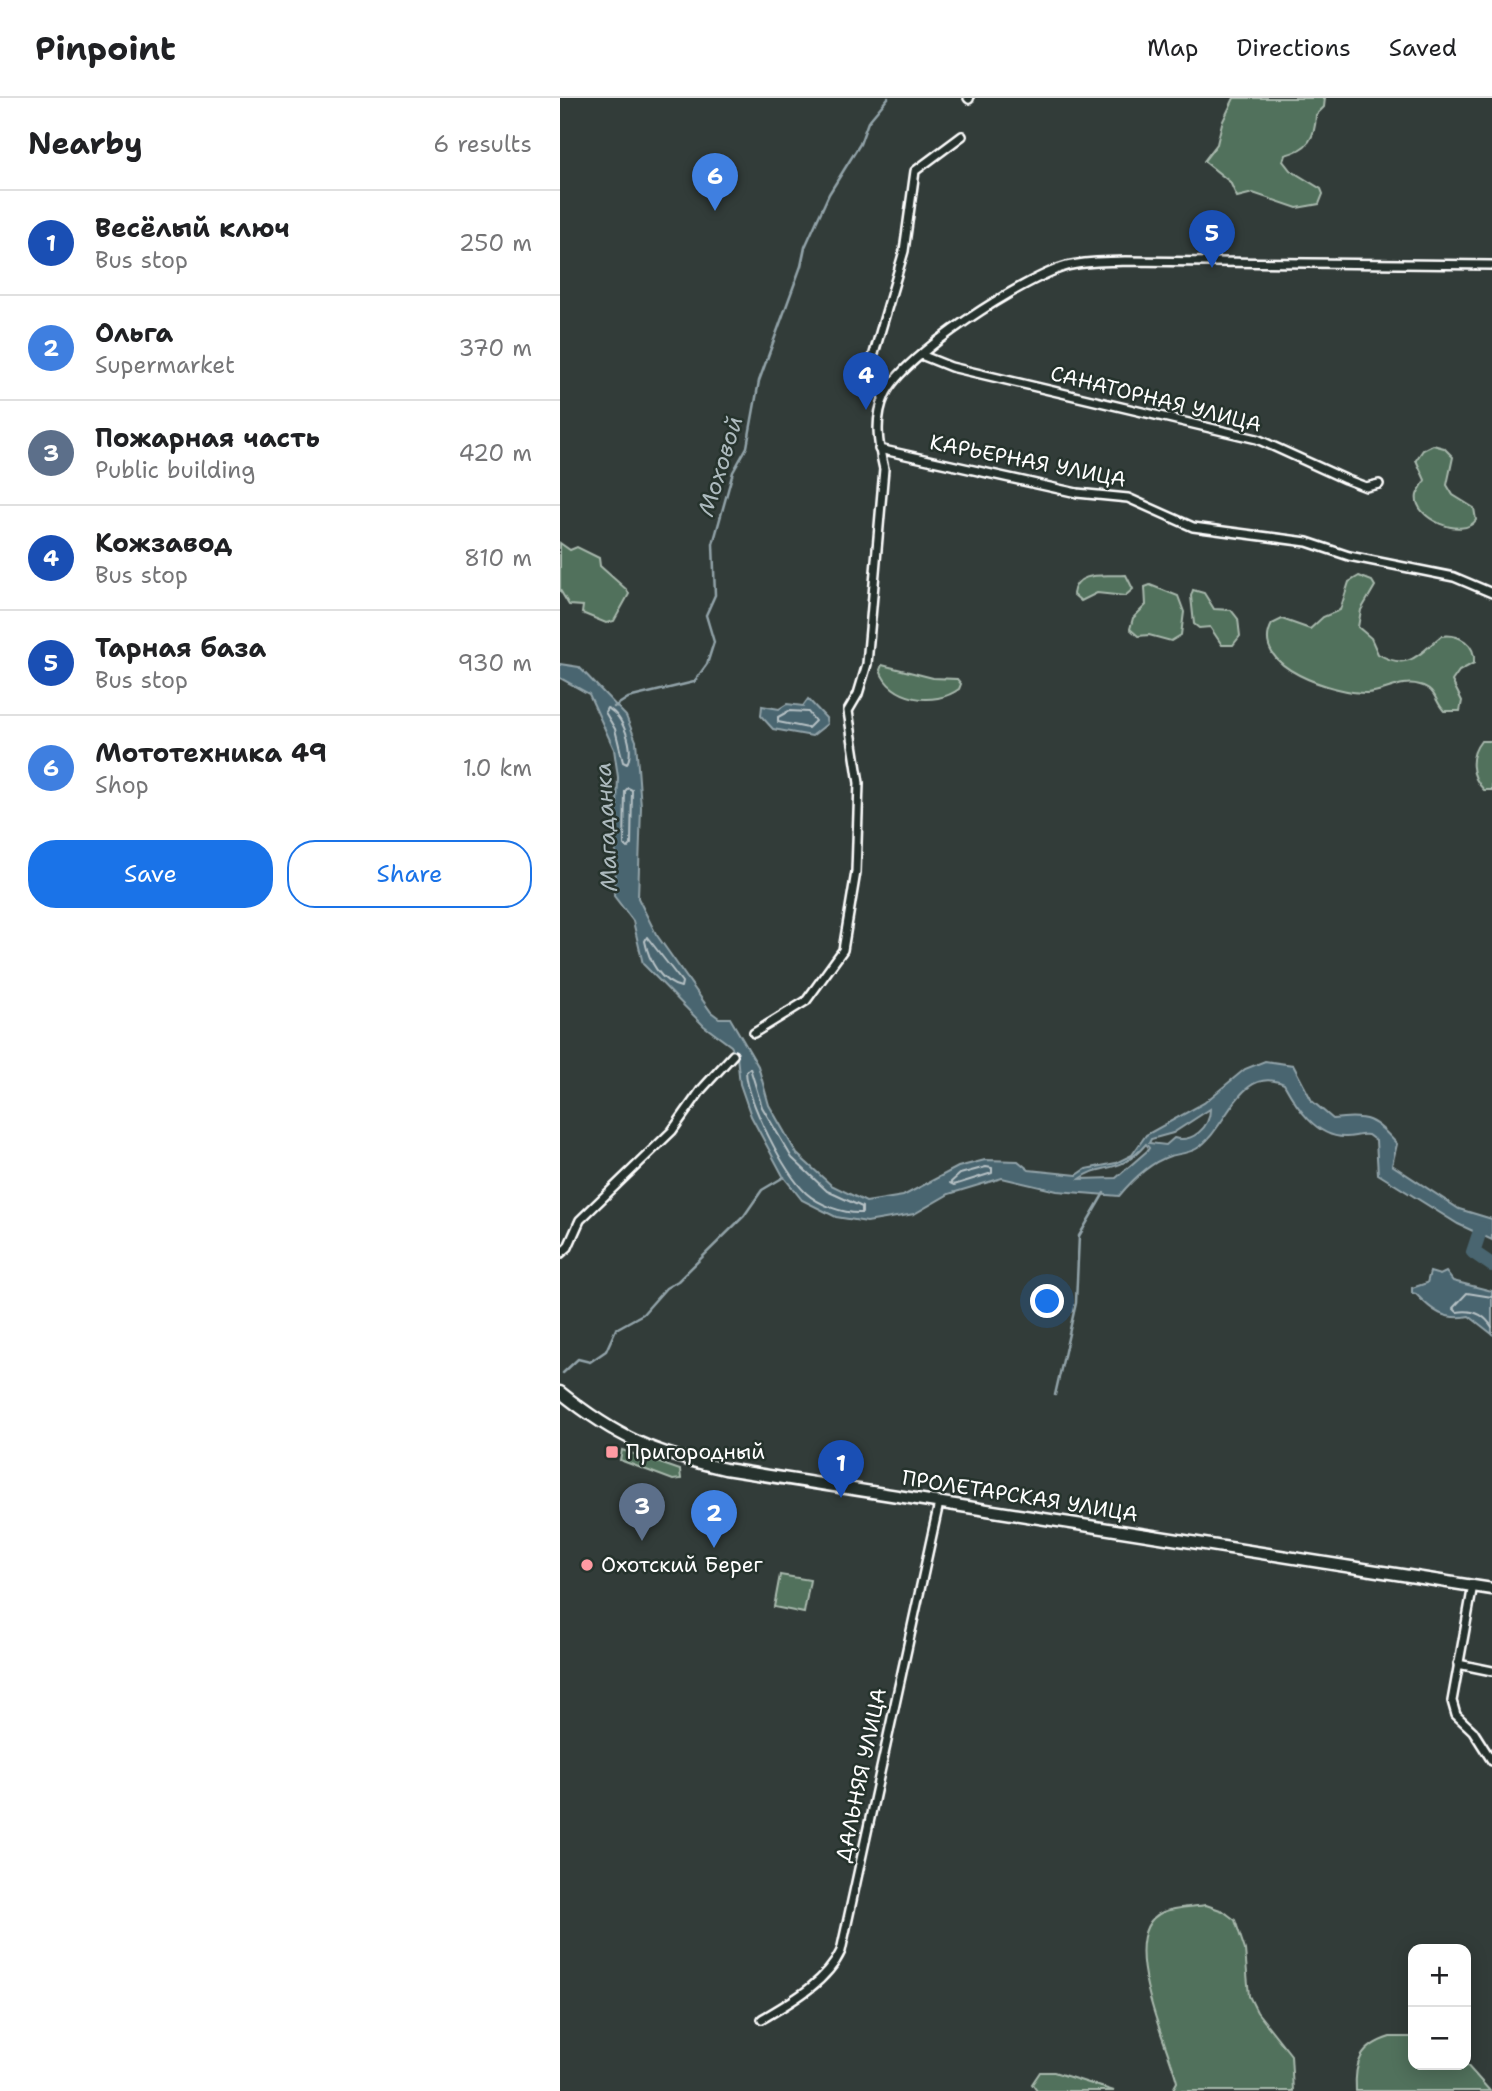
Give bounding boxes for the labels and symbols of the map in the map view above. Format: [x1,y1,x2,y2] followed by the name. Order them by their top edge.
[692,153,738,211] pin: 6
[1189,210,1235,268] pin: 5
[843,352,889,410] pin: 4
[1048,359,1264,439] street label: САНАТОРНАЯ УЛИЦА
[691,412,749,520] water label: Моховой
[927,428,1129,494] street label: КАРЬЕРНАЯ УЛИЦА
[588,762,624,892] water label: Магаданка
[1030,1284,1064,1318] your location
[626,1438,765,1466] place label: Пригородный
[818,1440,864,1498] pin: 1
[604,1444,620,1460] marker: Пригородный
[900,1464,1140,1528] street label: ПРОЛЕТАРСКАЯ УЛИЦА
[619,1483,665,1541] pin: 3
[691,1490,737,1548] pin: 2
[601,1551,764,1579] place label: Охотский Берег
[579,1557,595,1573] marker: Охотский Берег
[829,1685,893,1865] street label: ДАЛЬНЯЯ УЛИЦА

